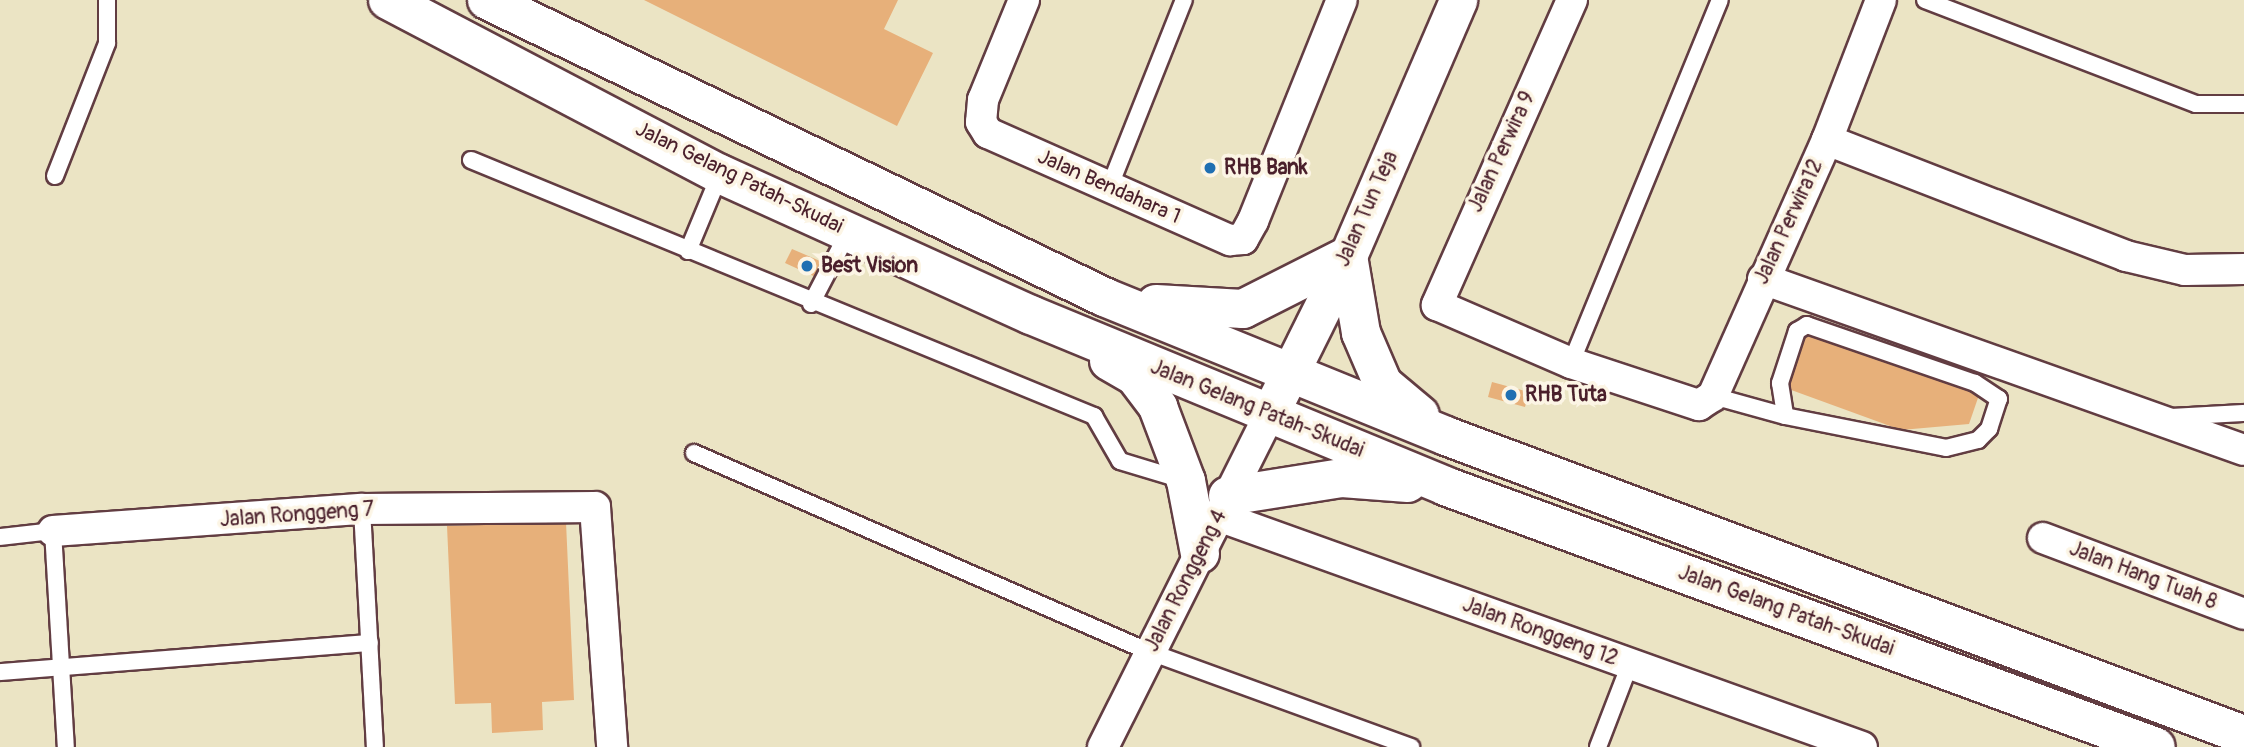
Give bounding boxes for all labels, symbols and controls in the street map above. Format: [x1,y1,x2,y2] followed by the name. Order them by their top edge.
[1463,88,1541,216] street label: Jalan Perwira 9
[631,117,847,239] street label: Jalan Gelang Patah-Skudai
[1034,144,1184,230] street label: Jalan Bendahara 1
[1330,147,1404,271] street label: Jalan Tun Teja
[1224,155,1308,181] place label: RHB Bank
[1749,156,1829,288] street label: Jalan Perwira12
[1202,160,1218,176] marker: RHB Bank
[821,253,918,279] place label: Best Vision
[799,258,815,274] marker: Best Vision
[1147,355,1367,463] street label: Jalan Gelang Patah-Skudai
[1525,382,1607,408] place label: RHB Tuta
[1503,387,1519,403] marker: RHB Tuta
[219,497,375,533] street label: Jalan Ronggeng 7
[1139,506,1233,656] street label: Jalan Ronggeng 4
[2066,536,2220,616] street label: Jalan Hang Tuah 8
[1675,560,1897,662] street label: Jalan Gelang Patah-Skudai
[1459,592,1621,672] street label: Jalan Ronggeng 12

